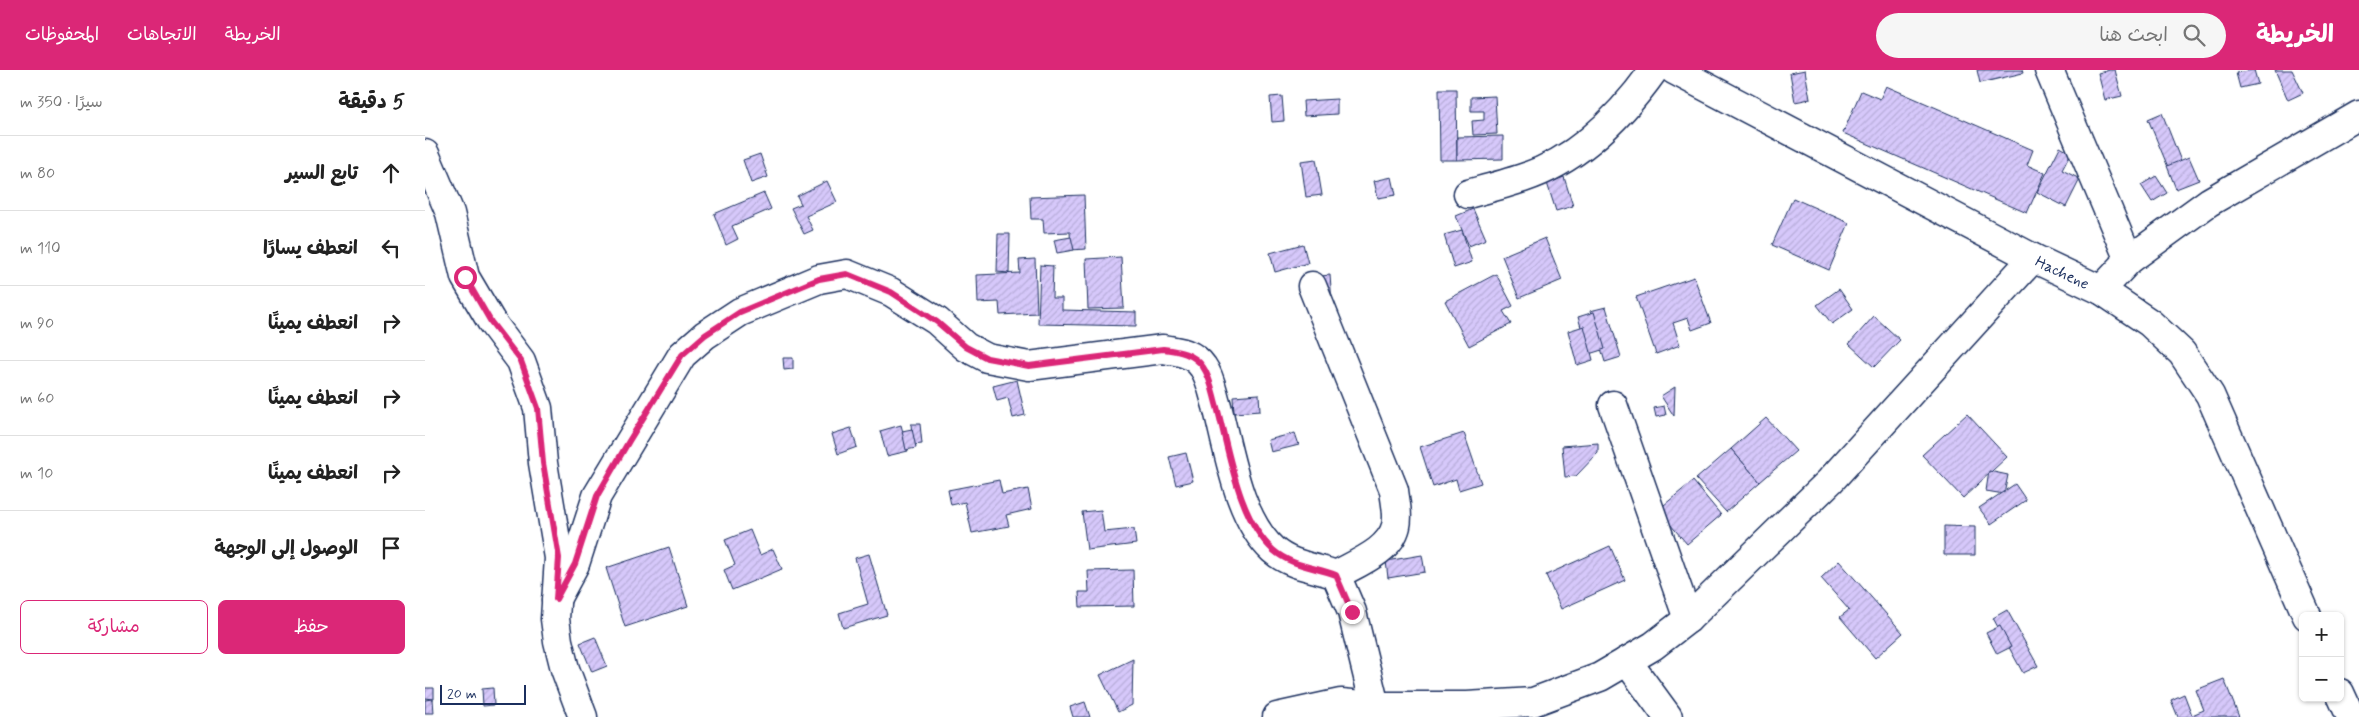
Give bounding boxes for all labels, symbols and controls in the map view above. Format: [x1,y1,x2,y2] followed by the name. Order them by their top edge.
[1876,13,2226,58] search box
[2256,20,2334,51] text: الخريطة
[2180,21,2208,49] icon: search
[25,23,99,47] text: المحفوظات
[127,23,197,47] text: الاتجاهات
[225,23,281,47] text: الخريطة
[2099,23,2168,48] text: ابحث هنا
[338,88,405,116] text: 5 دقيقة
[20,92,103,113] text: سيرًا · 350 m
[377,159,405,187] icon: ahead
[285,161,358,186] text: تابع السير
[20,163,55,184] text: 80 m
[377,234,405,262] icon: left
[263,236,358,261] text: انعطف يسارًا
[20,238,61,259] text: 110 m
[2031,252,2093,295] street label: Hachene
[454,266,477,289] route start
[377,309,405,337] icon: right
[268,311,358,336] text: انعطف يمينًا
[20,313,54,334] text: 90 m
[377,384,405,412] icon: right
[268,386,358,411] text: انعطف يمينًا
[20,388,54,409] text: 60 m
[377,459,405,487] icon: right
[268,461,358,486] text: انعطف يمينًا
[20,463,53,484] text: 10 m
[377,534,405,562] icon: arrive
[214,536,358,561] text: الوصول إلى الوجهة
[20,600,208,654] button: مشاركة
[218,600,405,654] button: حفظ
[1341,601,1364,624] route end
[2299,612,2344,702] map controls
[2299,612,2344,657] button: +
[2299,657,2344,702] button: −
[440,682,526,705] scale bar
[447,685,477,703] text: 20 m

